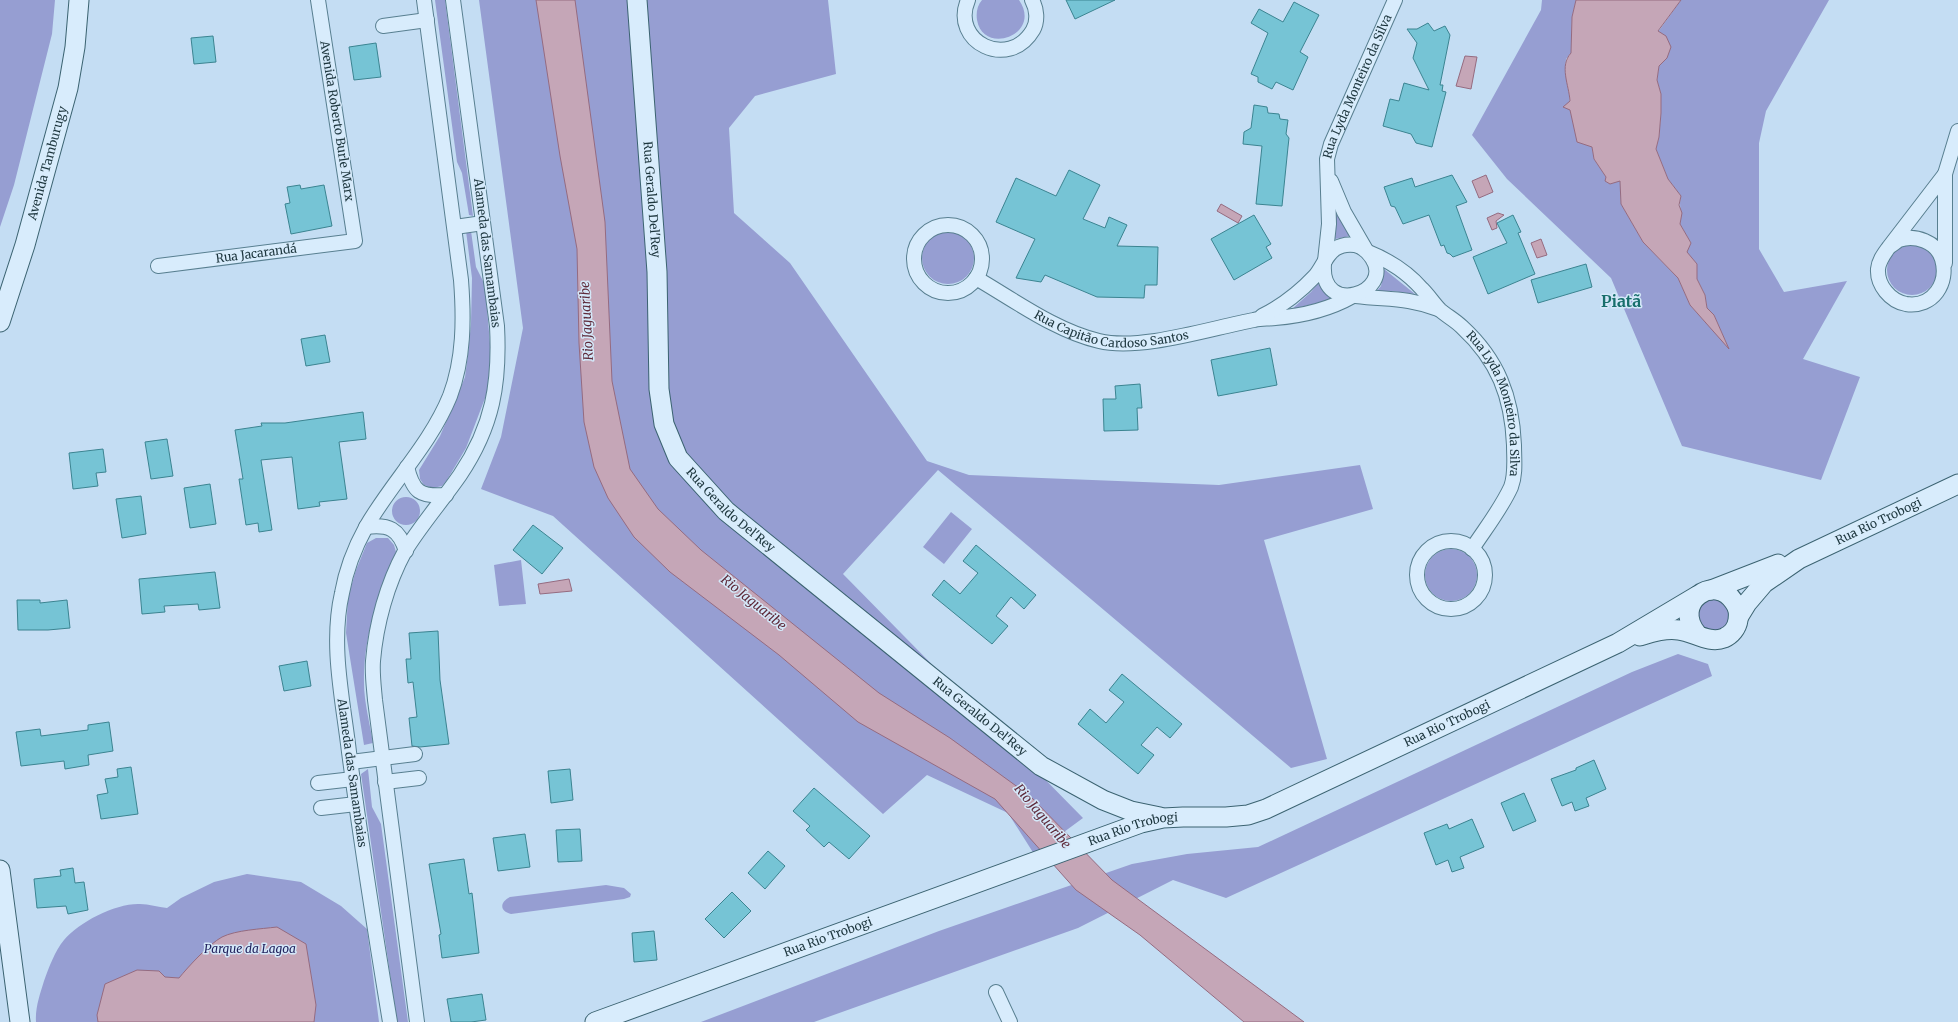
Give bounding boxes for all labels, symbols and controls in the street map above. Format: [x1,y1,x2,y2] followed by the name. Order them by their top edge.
[1320,11,1395,160] street label: Rua Lyda Monteiro da Silva
[317,39,358,203] street label: Avenida Roberto Burle Marx
[24,104,70,222] street label: Avenida Tamburugy
[640,141,664,258] street label: Rua Geraldo Del'Rey
[471,176,504,329] street label: Alameda das Samambaias
[215,240,298,266] street label: Rua Jacarandá
[576,281,597,361] water label: Rio Jaguaribe
[1601,291,1641,311] district label: Piatã
[1032,307,1190,350] street label: Rua Capitão Cardoso Santos
[1463,328,1522,478] street label: Rua Lyda Monteiro da Silva
[683,464,778,555] street label: Rua Geraldo Del'Rey
[1833,494,1924,548] street label: Rua Rio Trobogi
[718,571,790,634] water label: Rio Jaguaribe
[930,674,1030,759] street label: Rua Geraldo Del'Rey
[1401,696,1492,750] street label: Rua Rio Trobogi
[334,697,370,848] street label: Alameda das Samambaias
[1011,780,1075,852] water label: Rio Jaguaribe
[1086,809,1178,849] street label: Rua Rio Trobogi
[781,914,874,960] street label: Rua Rio Trobogi
[204,941,296,956] park label: Parque da Lagoa

